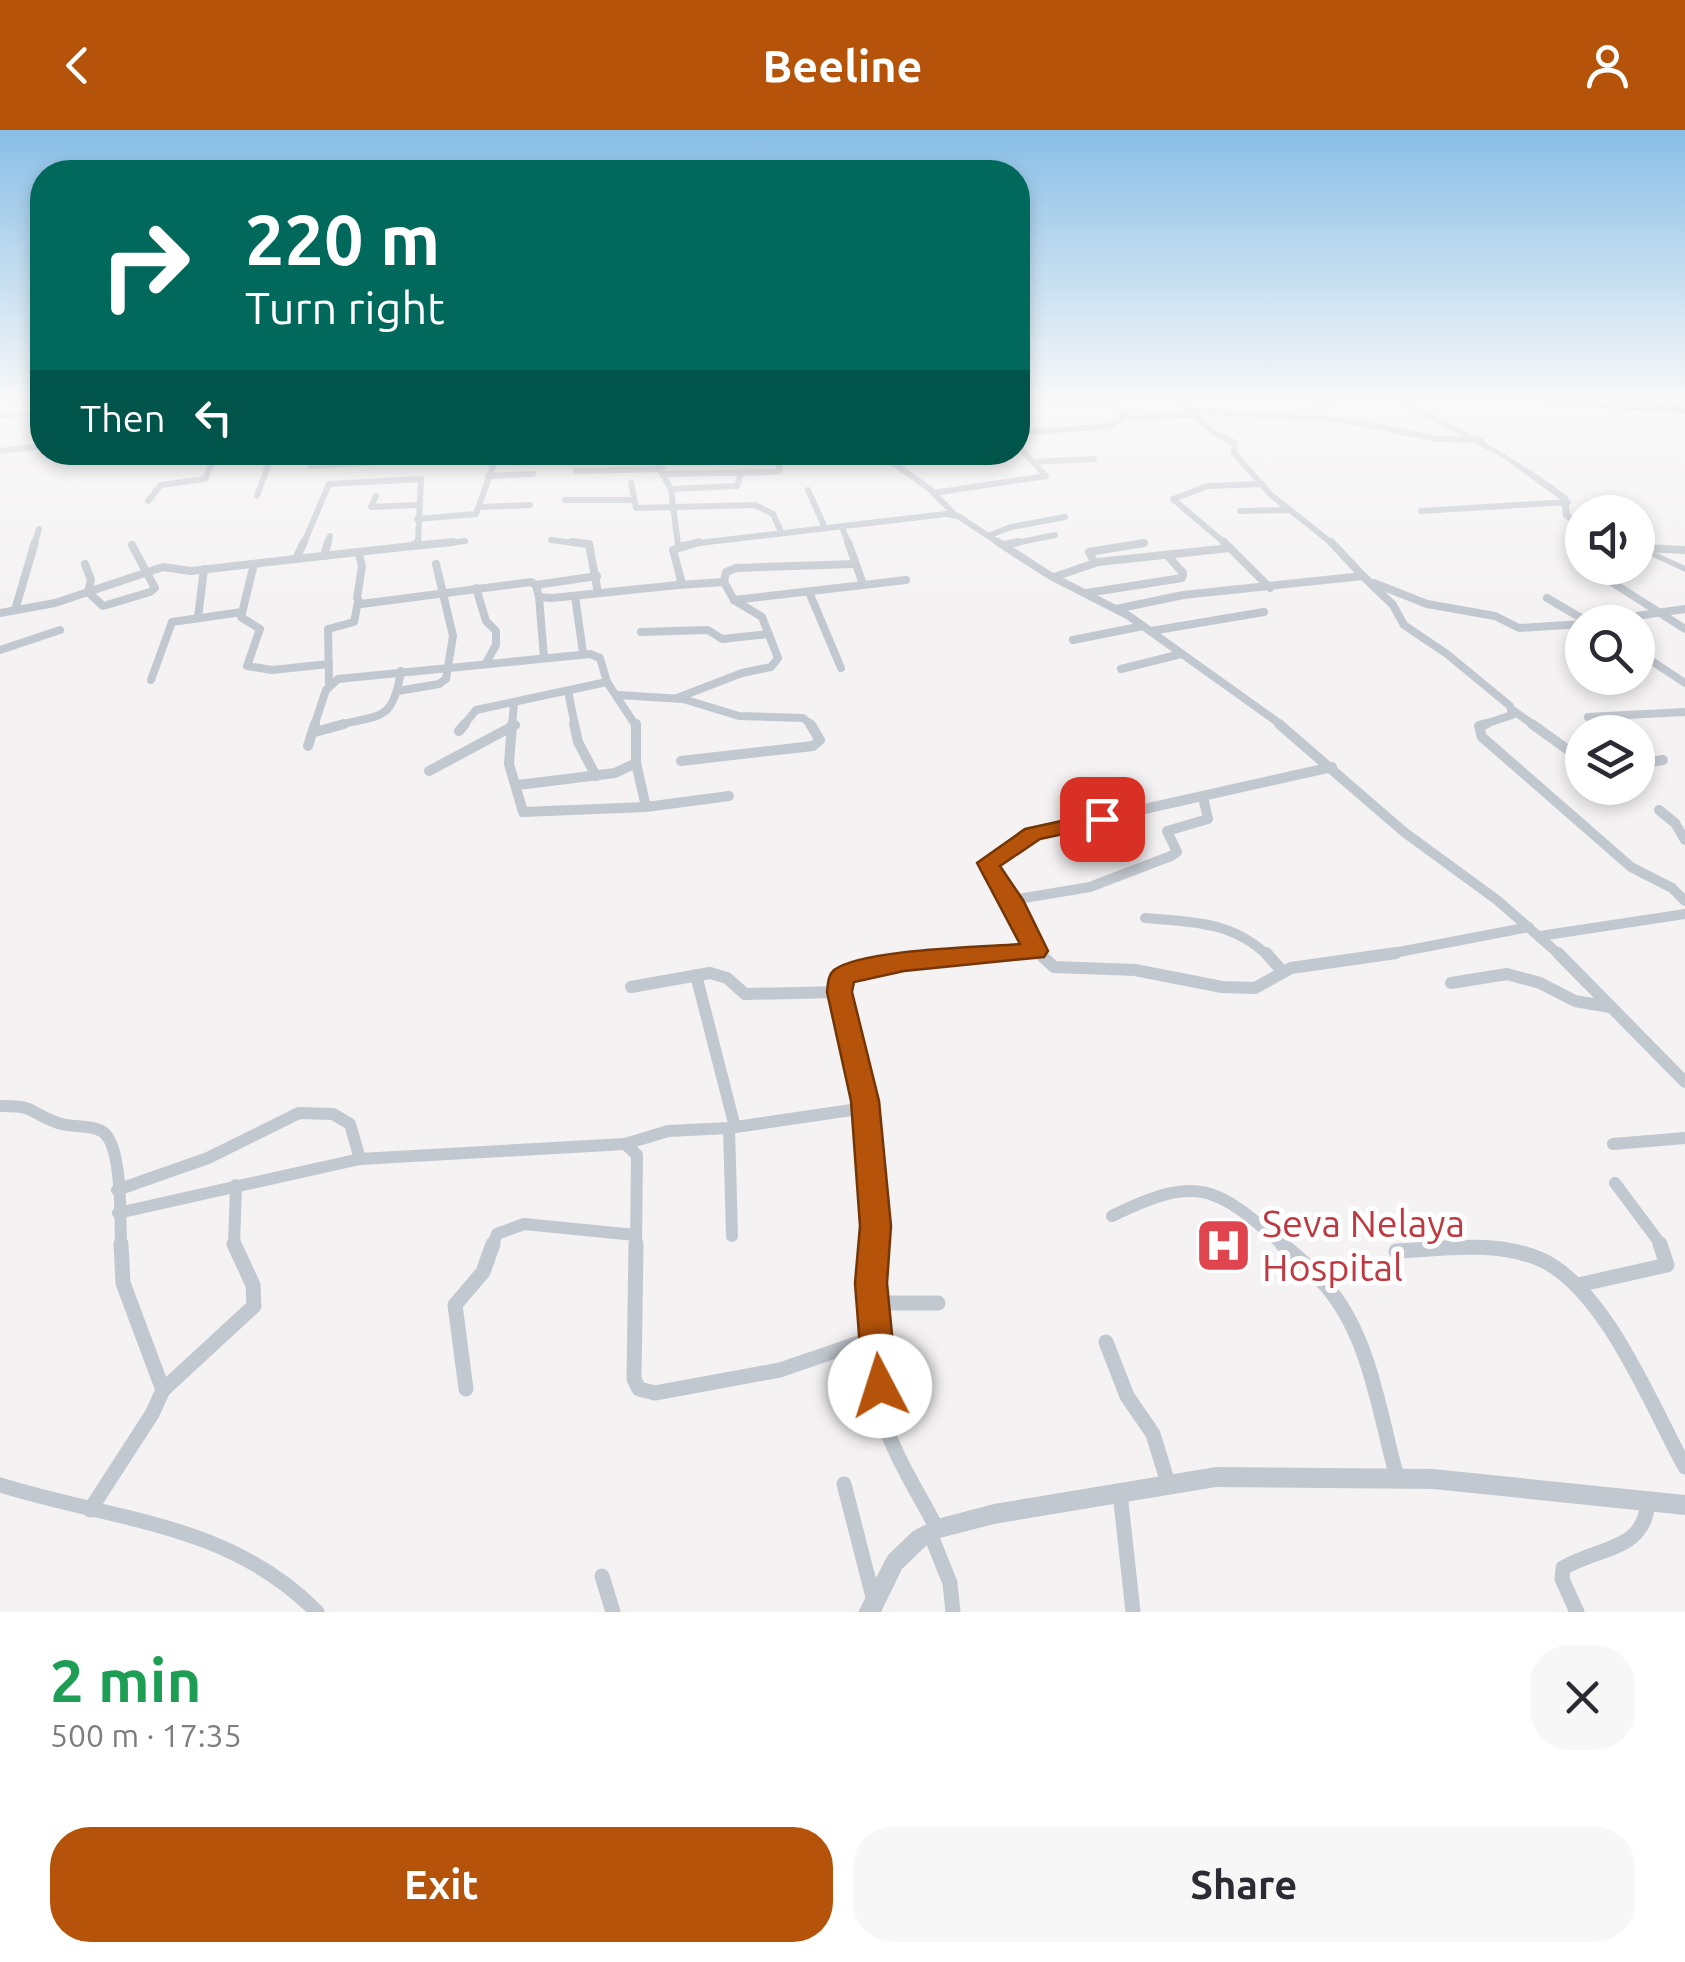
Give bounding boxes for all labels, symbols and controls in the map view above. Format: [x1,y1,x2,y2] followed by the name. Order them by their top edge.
[50,38,105,93] icon: back
[1580,38,1635,93] icon: person
[762,40,923,91] text: Beeline
[80,200,210,330] icon: right
[245,200,440,278] text: 220 m
[245,282,445,333] text: Turn right
[186,390,241,445] icon: left
[80,397,166,439] text: Then
[1565,495,1655,805] map controls
[1565,495,1655,585] button: sound
[1565,605,1655,695] button: search
[1565,715,1655,805] button: layers
[1060,777,1145,862] pin
[1075,792,1130,847] icon: arrive
[1262,1202,1465,1288] place label: Seva Nelaya Hospital
[1193,1215,1253,1275] hospital icon: Seva Nelaya Hospital
[828,1334,932,1438] position arrow
[1530,1645,1635,1750] button: close
[50,1646,202,1713] text: 2 min
[50,1717,242,1753] text: 500 m · 17:35
[50,1827,833,1942] button: Exit
[853,1827,1635,1942] button: Share

